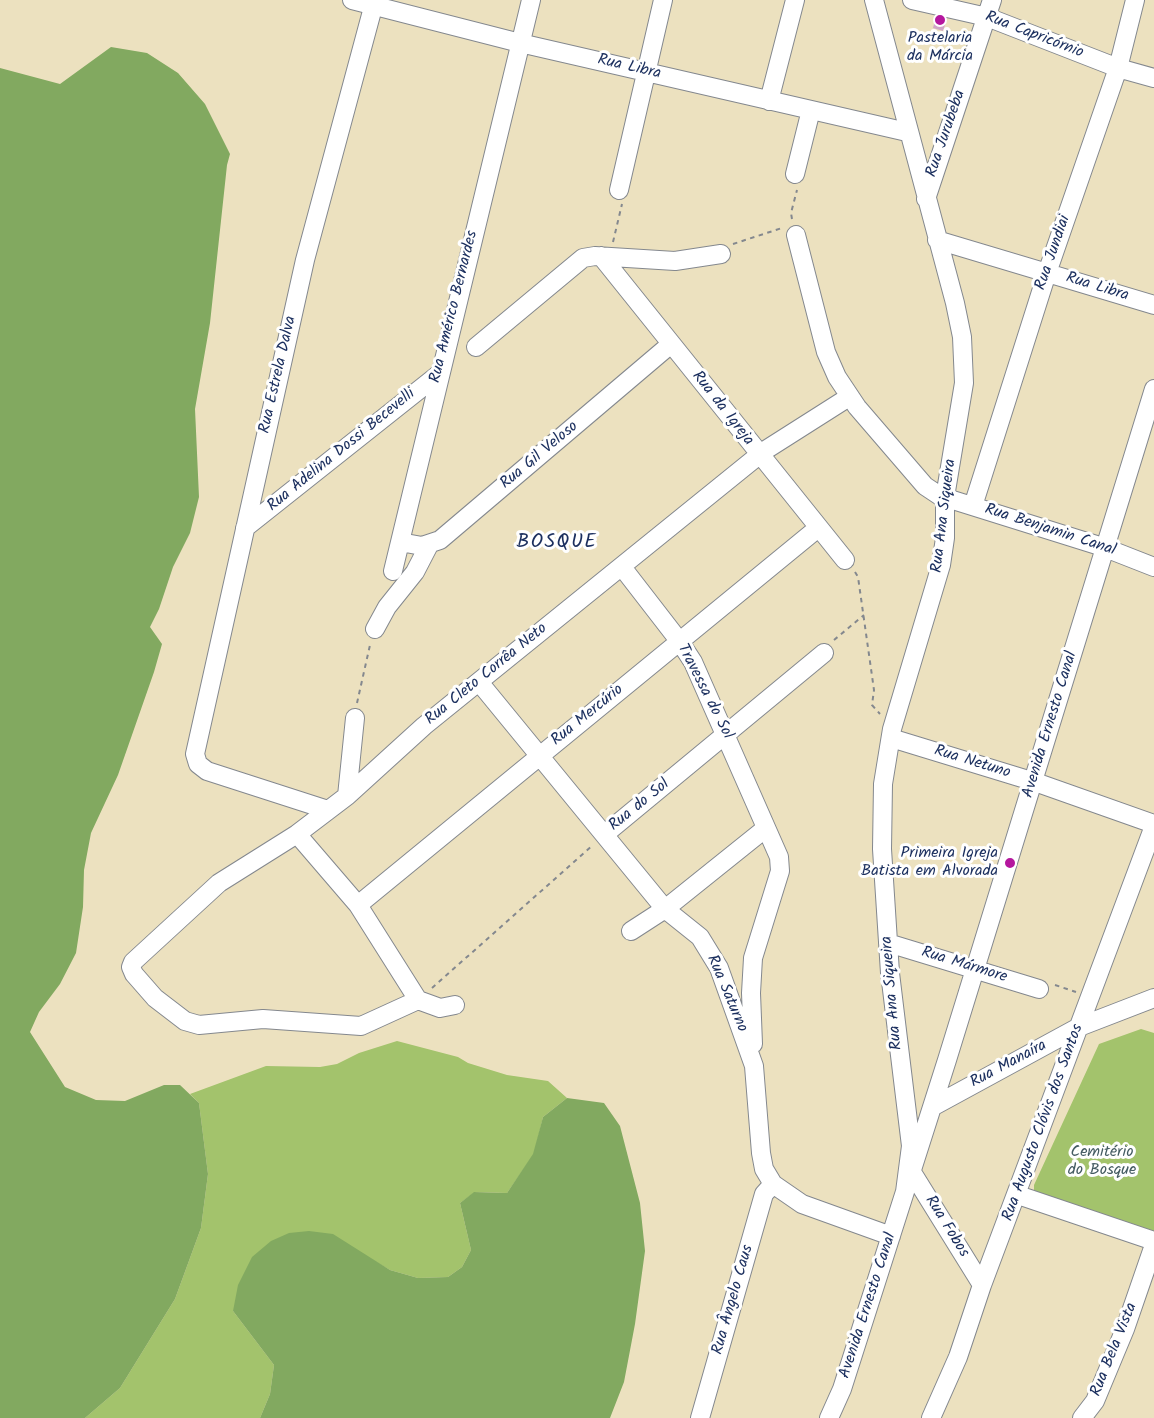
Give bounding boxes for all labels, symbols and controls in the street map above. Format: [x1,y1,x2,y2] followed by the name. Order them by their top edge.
[982,8,1086,64] street label: Rua Capricórnio
[933,13,947,27] marker: Pastelaria da Márcia
[907,29,973,67] place label: Pastelaria da Márcia
[595,51,663,85] street label: Rua Libra
[923,88,971,180] street label: Rua Jurubeba
[1032,213,1076,293] street label: Rua Jundiai
[427,229,483,385] street label: Rua Américo Bernardes
[1063,269,1131,307] street label: Rua Libra
[256,315,302,435] street label: Rua Estrela Dalva
[687,368,757,450] street label: Rua da Igreja
[264,385,420,517] street label: Rua Adelina Dossi Becevelli
[497,418,583,494] street label: Rua Gil Veloso
[928,458,962,574] street label: Rua Ana Siqueira
[982,501,1118,561] street label: Rua Benjamin Canal
[516,532,598,556] district label: BOSQUE
[422,620,552,730] street label: Rua Cleto Corrêa Neto
[672,641,736,743] street label: Travessa do Sol
[1020,650,1082,800] street label: Avenida Ernesto Canal
[548,681,628,751] street label: Rua Mercúrio
[932,742,1012,784] street label: Rua Netuno
[606,776,674,836] street label: Rua do Sol
[861,844,998,882] place label: Primeira Igreja Batista em Alvorada
[1003,856,1017,870] marker: Primeira Igreja Batista em Alvorada
[878,935,908,1051] street label: Rua Ana Siqueira
[919,944,1009,988] street label: Rua Mármore
[701,953,751,1035] street label: Rua Saturno
[999,1022,1089,1224] street label: Rua Augusto Clóvis dos Santos
[968,1037,1050,1093] street label: Rua Manaíra
[1068,1143,1136,1181] park label: Cemitério do Bosque
[920,1193,972,1261] street label: Rua Fobos
[836,1231,902,1381] street label: Avenida Ernesto Canal
[709,1243,759,1357] street label: Rua Ângelo Caus
[1088,1300,1142,1400] street label: Rua Bela Vista

